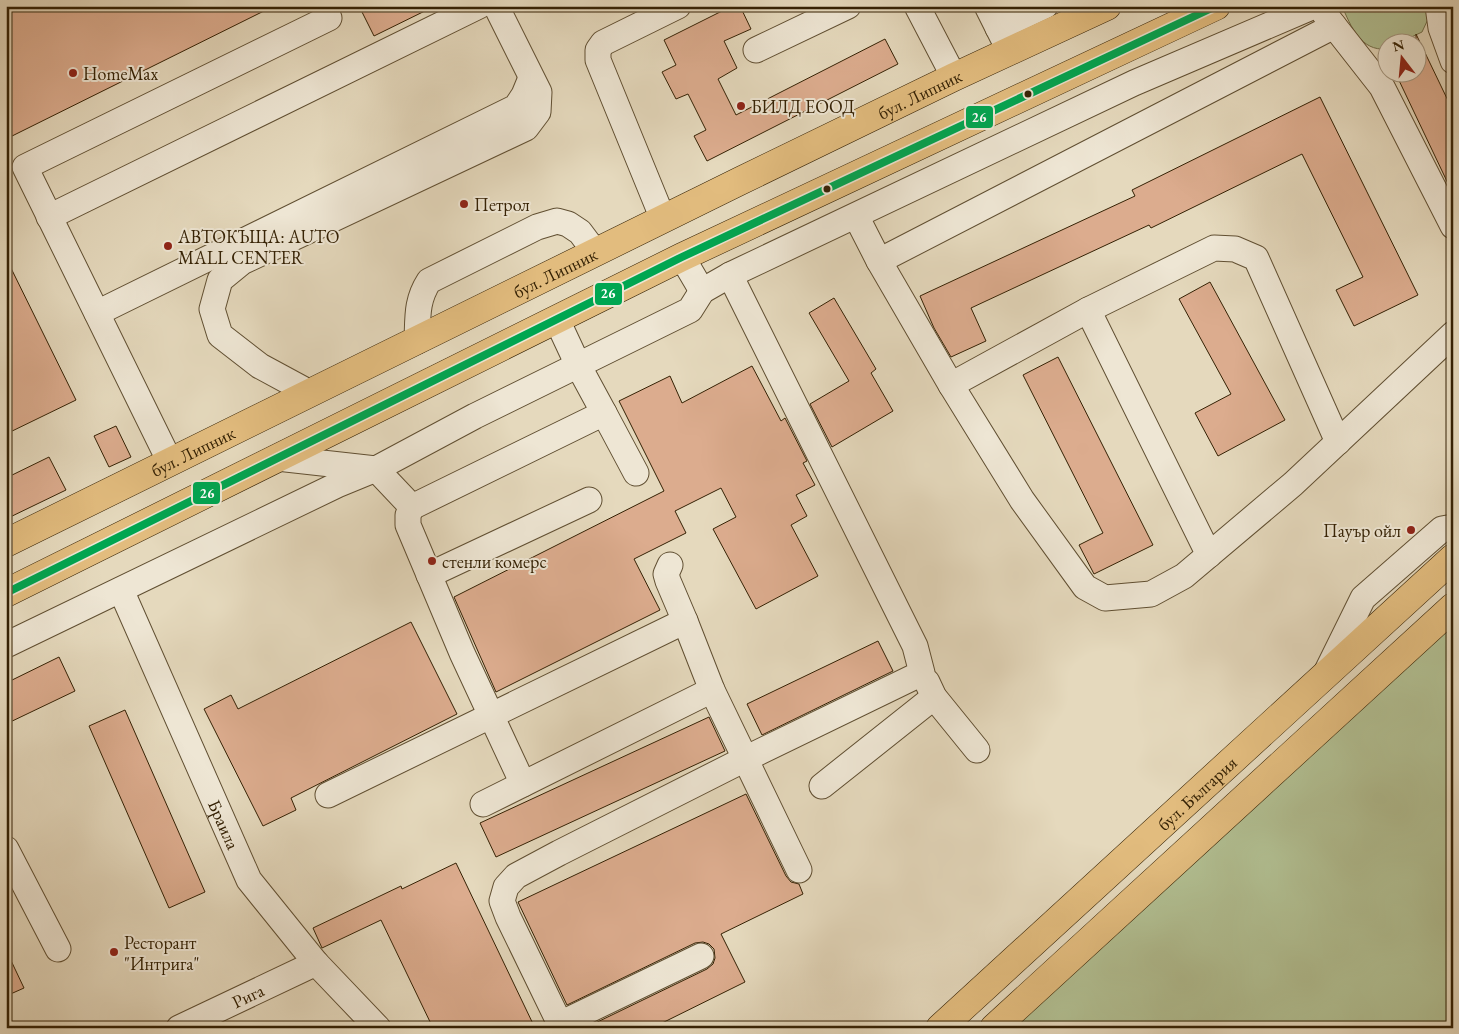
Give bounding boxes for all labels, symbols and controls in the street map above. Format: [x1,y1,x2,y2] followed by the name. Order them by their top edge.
[1376,32,1426,82] north arrow
[1390,35,1407,56] text: N
[83,62,159,85] place label: HomeMax
[874,63,966,124] street label: бул. Липник
[67,67,79,79] marker: HomeMax
[1023,89,1033,99] unlabelled marker
[751,95,855,118] place label: БИЛД ЕООД
[735,100,747,112] marker: БИЛД ЕООД
[965,105,994,129] line badge: 26
[972,108,987,126] text: 26
[822,184,832,194] unlabelled marker
[474,193,530,216] place label: Петрол
[458,198,470,210] marker: Петрол
[177,225,339,269] place label: АВТОКЪЩА: AUTO MALL CENTER
[162,240,174,252] marker: АВТОКЪЩА: AUTO MALL CENTER
[509,242,601,303] street label: бул. Липник
[594,282,623,306] line badge: 26
[601,284,616,302] text: 26
[147,420,239,481] street label: бул. Липник
[192,481,221,505] line badge: 26
[200,484,215,502] text: 26
[1323,519,1401,542] place label: Пауър ойл
[1405,524,1417,536] marker: Пауър ойл
[442,550,547,573] place label: стенли комерс
[426,555,438,567] marker: стенли комерс
[1152,751,1241,835] street label: бул. България
[203,796,246,853] street label: Браила
[124,931,200,975] place label: Ресторант "Интрига"
[108,946,120,958] marker: Ресторант "Интрига"
[228,978,268,1013] street label: Рига

